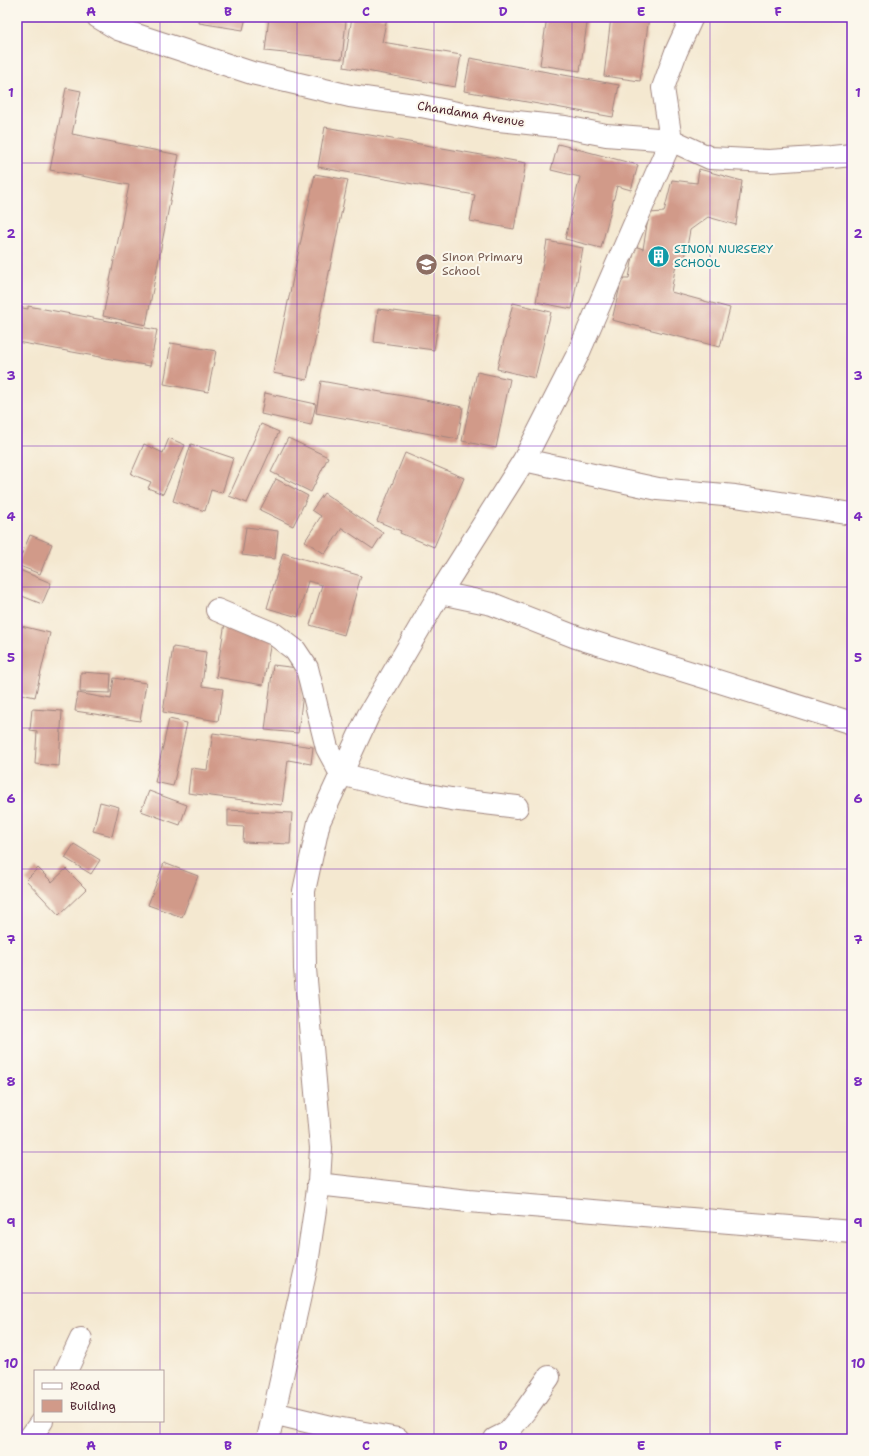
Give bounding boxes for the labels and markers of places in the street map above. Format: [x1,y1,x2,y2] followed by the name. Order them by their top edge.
[674,241,774,271] place label: SINON NURSERY SCHOOL
[646,243,672,269] building icon: SINON NURSERY SCHOOL
[442,249,523,279] place label: Sinon Primary School
[413,251,439,277] school or university icon: Sinon Primary School

